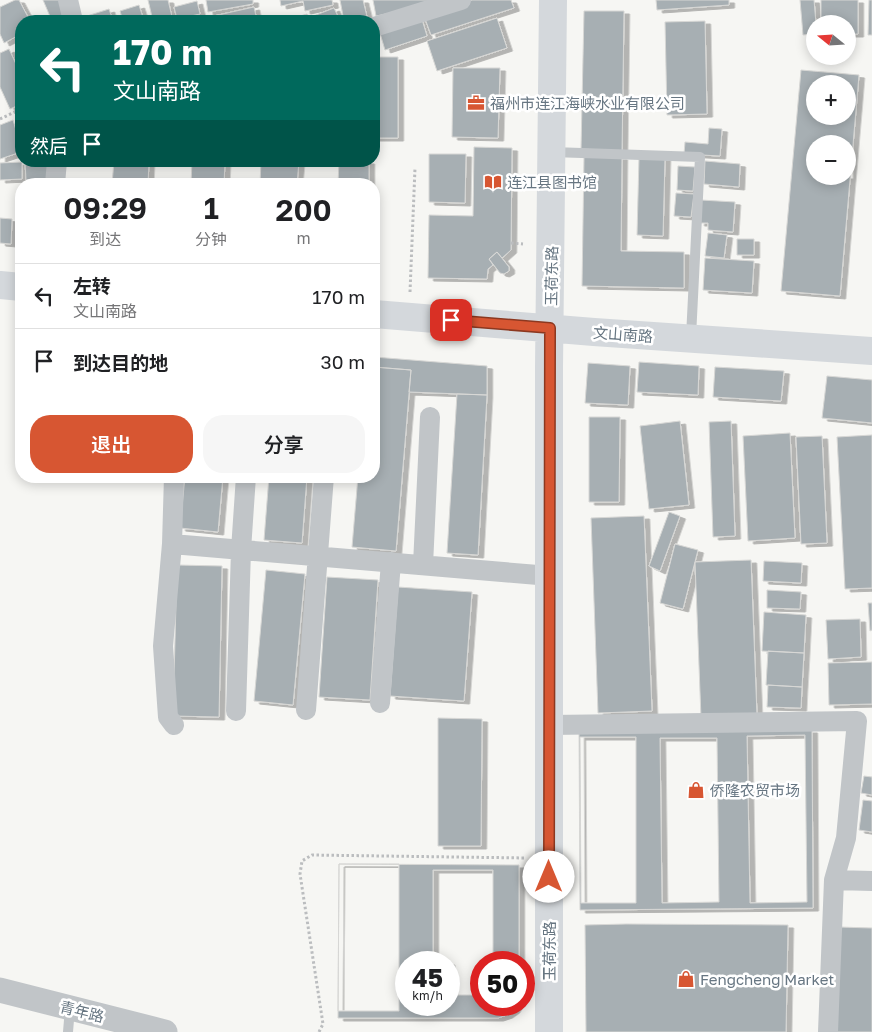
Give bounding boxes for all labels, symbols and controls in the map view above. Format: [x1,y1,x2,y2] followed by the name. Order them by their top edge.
[806,15,856,65] north arrow
[806,15,856,185] map controls
[113,31,212,73] text: 170 m
[30,35,95,100] icon: left
[806,75,856,125] button: +
[113,77,201,104] text: 文山南路
[466,93,486,113] office icon: 福州市连江海峡水业有限公司
[490,94,685,112] place label: 福州市连江海峡水业有限公司
[78,130,106,158] icon: arrive
[30,134,68,157] text: 然后
[806,135,856,185] button: −
[483,172,503,192] library icon: 连江县图书馆
[507,173,597,191] place label: 连江县图书馆
[63,190,147,226] text: 09:29
[204,190,219,226] text: 1
[275,192,332,228] text: 200
[297,228,311,248] text: m
[89,229,121,249] text: 到达
[195,229,227,249] text: 分钟
[541,246,561,306] street label: 玉荷东路
[73,274,111,297] text: 左转
[30,282,58,310] icon: left
[312,285,365,308] text: 170 m
[430,299,472,341] pin
[73,301,137,321] text: 文山南路
[437,306,465,334] icon: arrive
[592,323,654,345] street label: 文山南路
[30,347,58,375] icon: arrive
[321,350,365,373] text: 30 m
[73,351,168,374] text: 到达目的地
[30,415,193,473] button: 退出
[203,415,365,473] button: 分享
[686,780,706,800] shop icon: 侨隆农贸市场
[710,781,800,799] place label: 侨隆农贸市场
[522,850,574,902] position arrow
[540,921,558,981] street label: 玉荷东路
[470,951,535,1016] speed limit sign: 50
[412,962,443,993] text: 45
[676,969,696,989] shop icon: Fengcheng Market
[700,970,834,988] place label: Fengcheng Market
[412,988,443,1003] text: km/h
[58,997,106,1025] street label: 青年路

